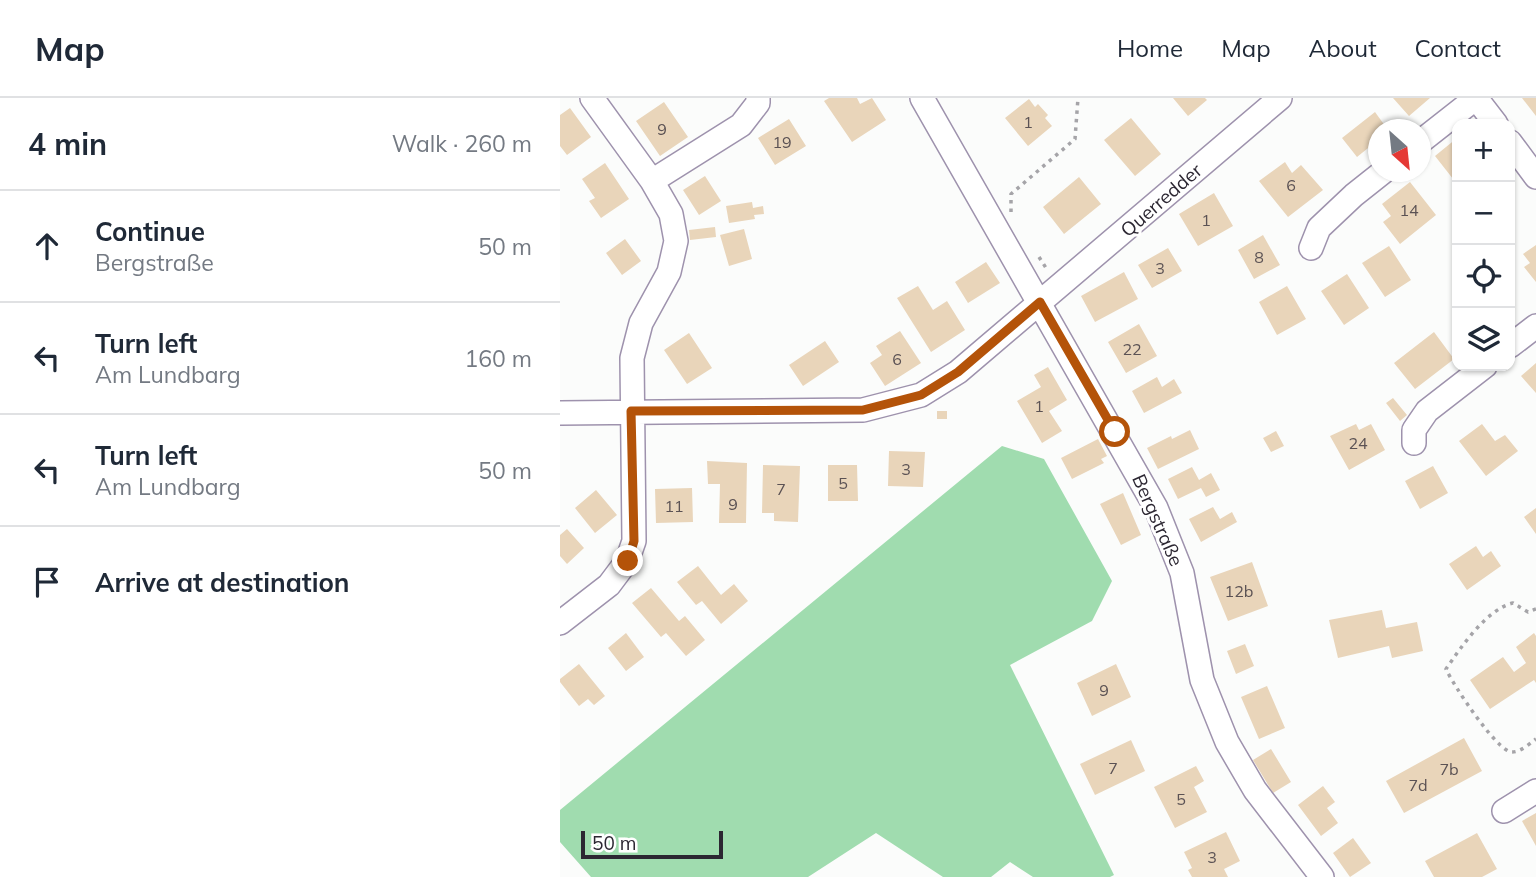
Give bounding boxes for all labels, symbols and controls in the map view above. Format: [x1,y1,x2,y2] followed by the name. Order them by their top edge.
[35,28,105,69] text: Map
[1117,33,1183,63] text: Home
[1221,33,1271,63] text: Map
[1309,33,1377,63] text: About
[1415,33,1501,63] text: Contact
[1023,112,1033,132] house number: 1
[657,119,667,139] house number: 9
[1368,119,1431,182] north arrow
[1452,119,1515,371] map controls
[1452,119,1515,182] button: +
[28,125,107,163] text: 4 min
[392,129,532,158] text: Walk · 260 m
[772,132,792,152] house number: 19
[1115,158,1207,242] street label: Querredder
[1286,175,1296,195] house number: 6
[1452,182,1515,245] button: −
[1399,200,1419,220] house number: 14
[1201,210,1211,230] house number: 1
[95,215,205,248] text: Continue
[28,227,66,265] icon: ahead
[478,232,532,261] text: 50 m
[1452,245,1515,308] button: locate
[1254,247,1264,267] house number: 8
[95,248,214,277] text: Bergstraße
[1155,258,1165,278] house number: 3
[1452,308,1515,371] button: layers
[95,327,197,360] text: Turn left
[28,339,66,377] icon: left
[1122,339,1142,359] house number: 22
[464,344,532,373] text: 160 m
[892,349,902,369] house number: 6
[95,360,241,389] text: Am Lundbarg
[1034,396,1044,416] house number: 1
[1099,416,1130,447] route start
[1348,433,1368,453] house number: 24
[95,439,197,472] text: Turn left
[28,451,66,489] icon: left
[478,456,532,485] text: 50 m
[901,459,911,479] house number: 3
[1127,470,1189,570] street label: Bergstraße
[95,472,241,501] text: Am Lundbarg
[838,473,848,493] house number: 5
[776,479,786,499] house number: 7
[728,494,738,514] house number: 9
[664,496,684,516] house number: 11
[612,545,643,576] route end
[28,563,66,601] icon: arrive
[95,566,350,599] text: Arrive at destination
[1225,581,1253,601] house number: 12b
[1099,680,1109,700] house number: 9
[1108,758,1118,778] house number: 7
[1439,759,1459,779] house number: 7b
[1408,775,1428,795] house number: 7d
[1176,789,1186,809] house number: 5
[581,828,723,860] scale bar
[592,831,636,855] text: 50 m
[1207,847,1217,867] house number: 3

